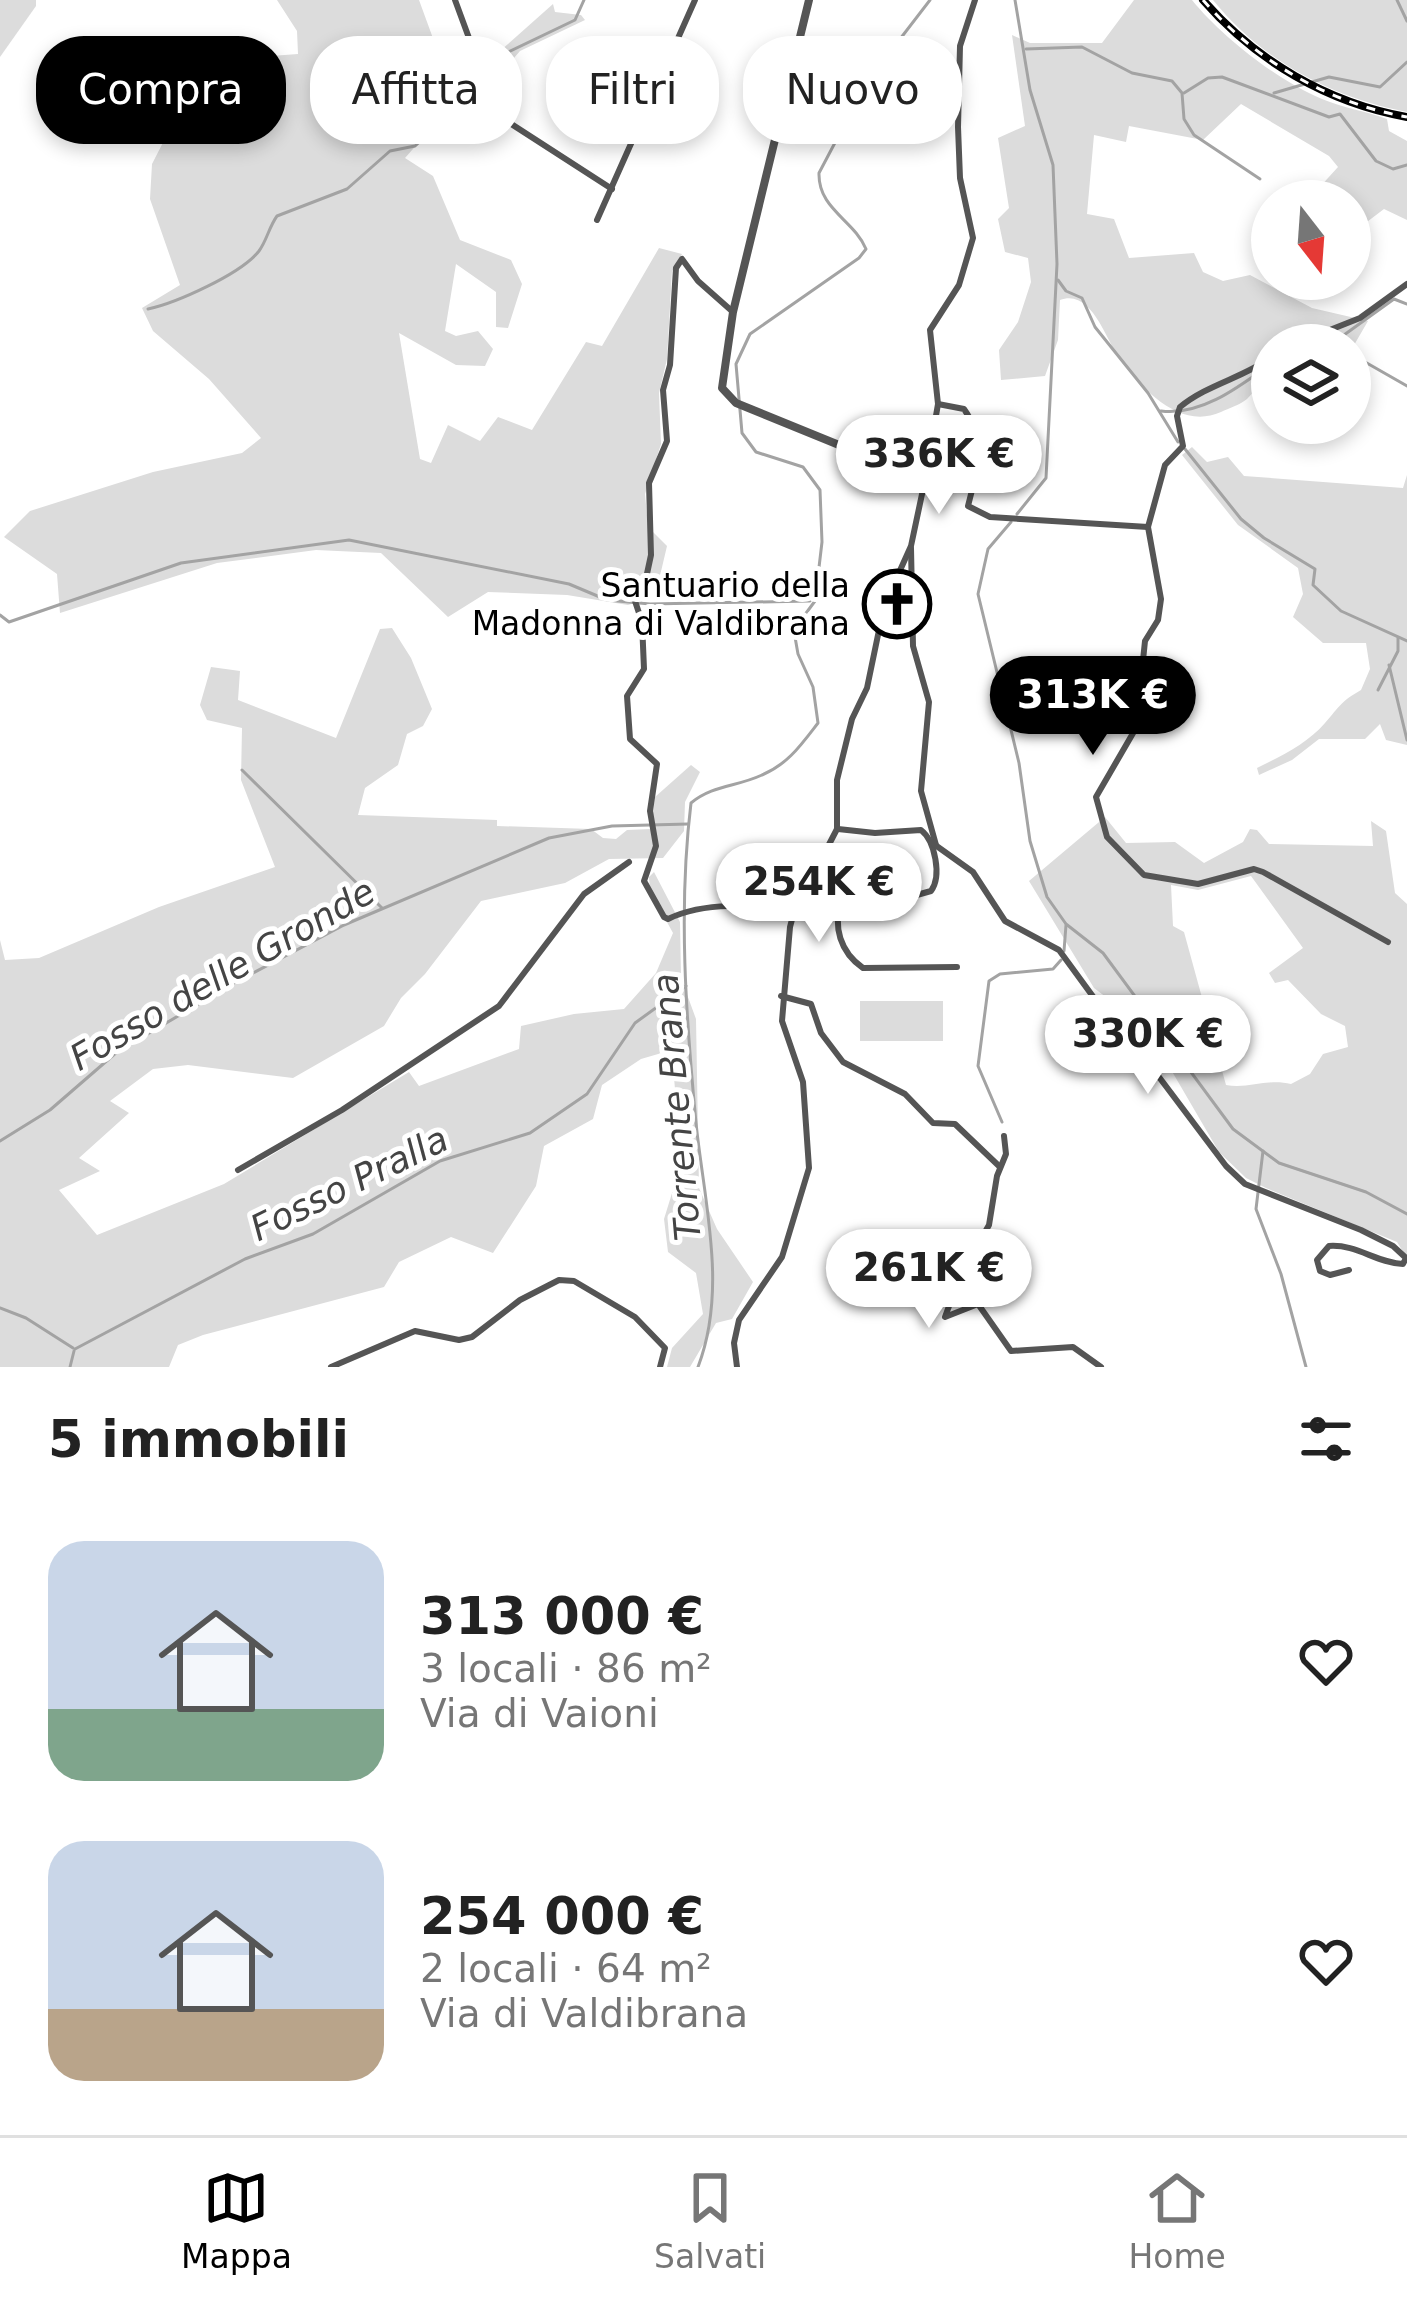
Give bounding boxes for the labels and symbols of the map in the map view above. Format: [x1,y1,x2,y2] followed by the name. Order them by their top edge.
[1251,180,1371,300] north arrow
[841,415,1037,517] pin: 336K €
[472,566,850,643] place label: Santuario della Madonna di Valdibrana
[862,569,932,639] church icon: Santuario della Madonna di Valdibrana
[995,656,1191,758] pin: 313K €
[721,843,917,945] pin: 254K €
[63,870,382,1078] water label: Fosso delle Gronde
[644,972,709,1242] water label: Torrente Brana
[1050,995,1246,1097] pin: 330K €
[244,1118,455,1249] water label: Fosso Pralla
[831,1229,1027,1331] pin: 261K €

